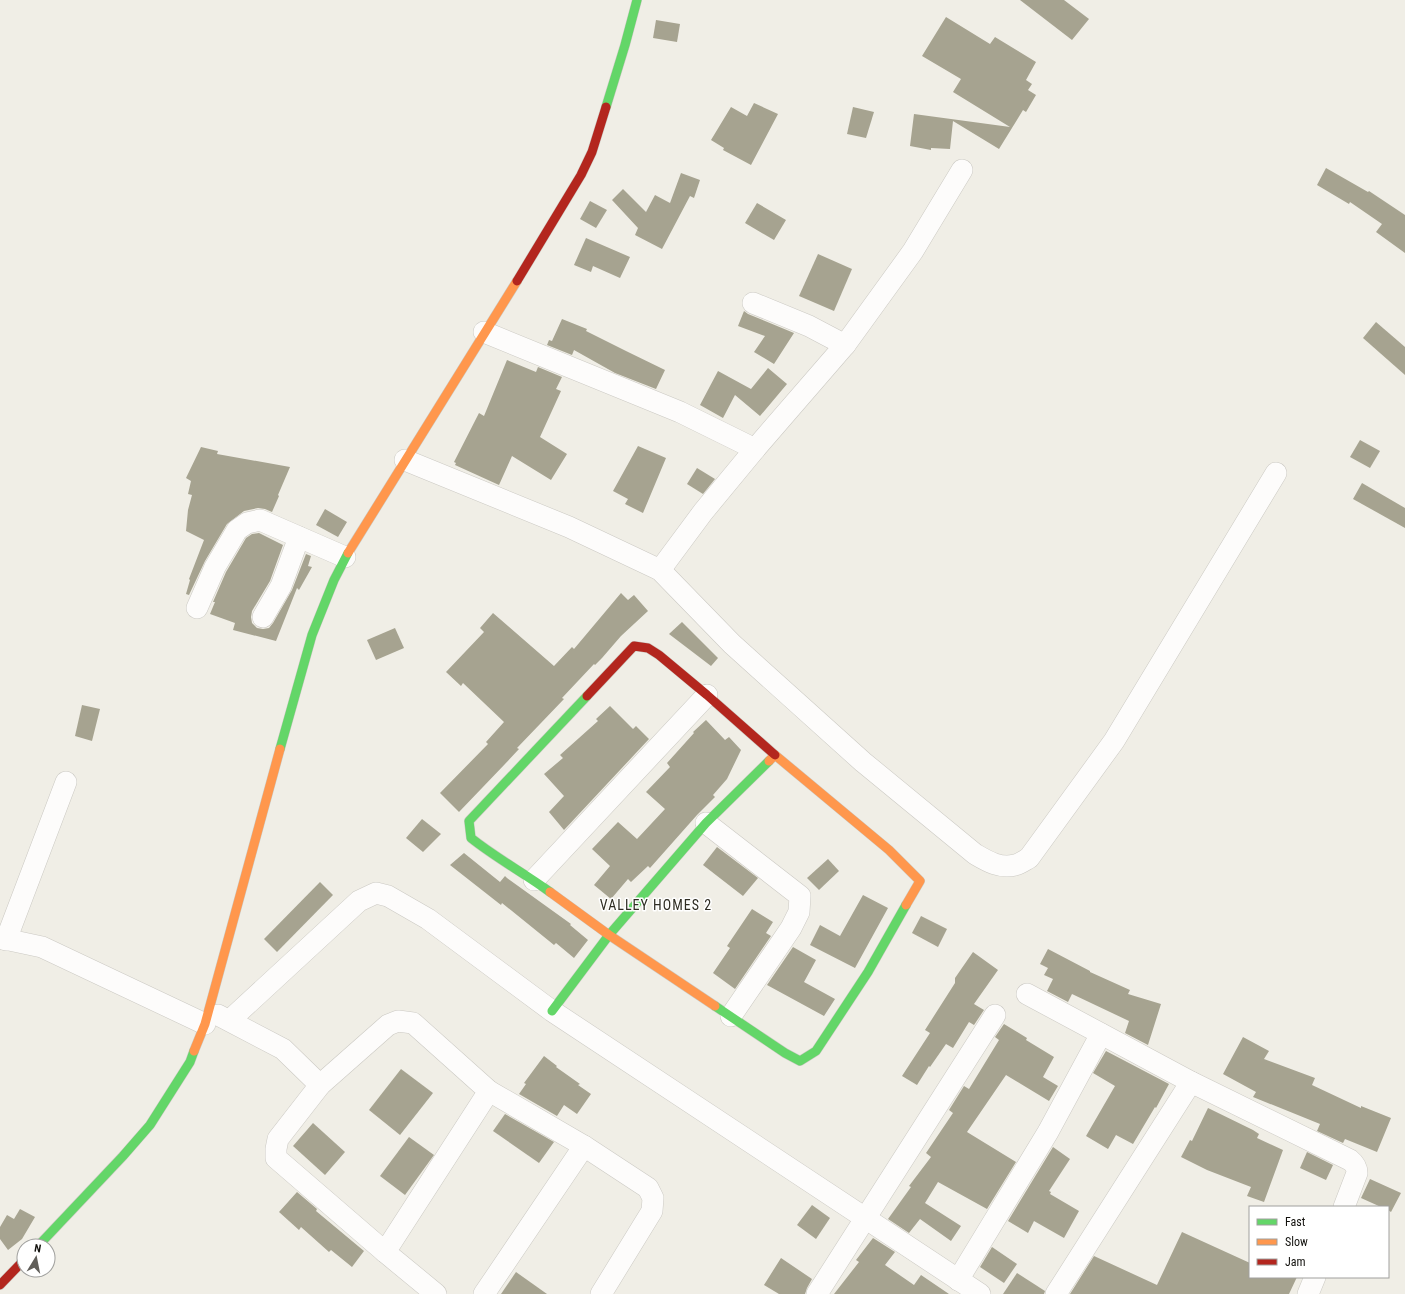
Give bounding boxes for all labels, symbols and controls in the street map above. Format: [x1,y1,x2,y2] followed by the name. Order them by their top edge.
[600,897,712,913] district label: VALLEY HOMES 2
[1249,1206,1389,1278] legend
[1285,1215,1306,1229] text: Fast
[1285,1235,1308,1249] text: Slow
[16,1238,56,1278] north arrow
[33,1242,42,1256] text: N
[1285,1255,1306,1269] text: Jam

